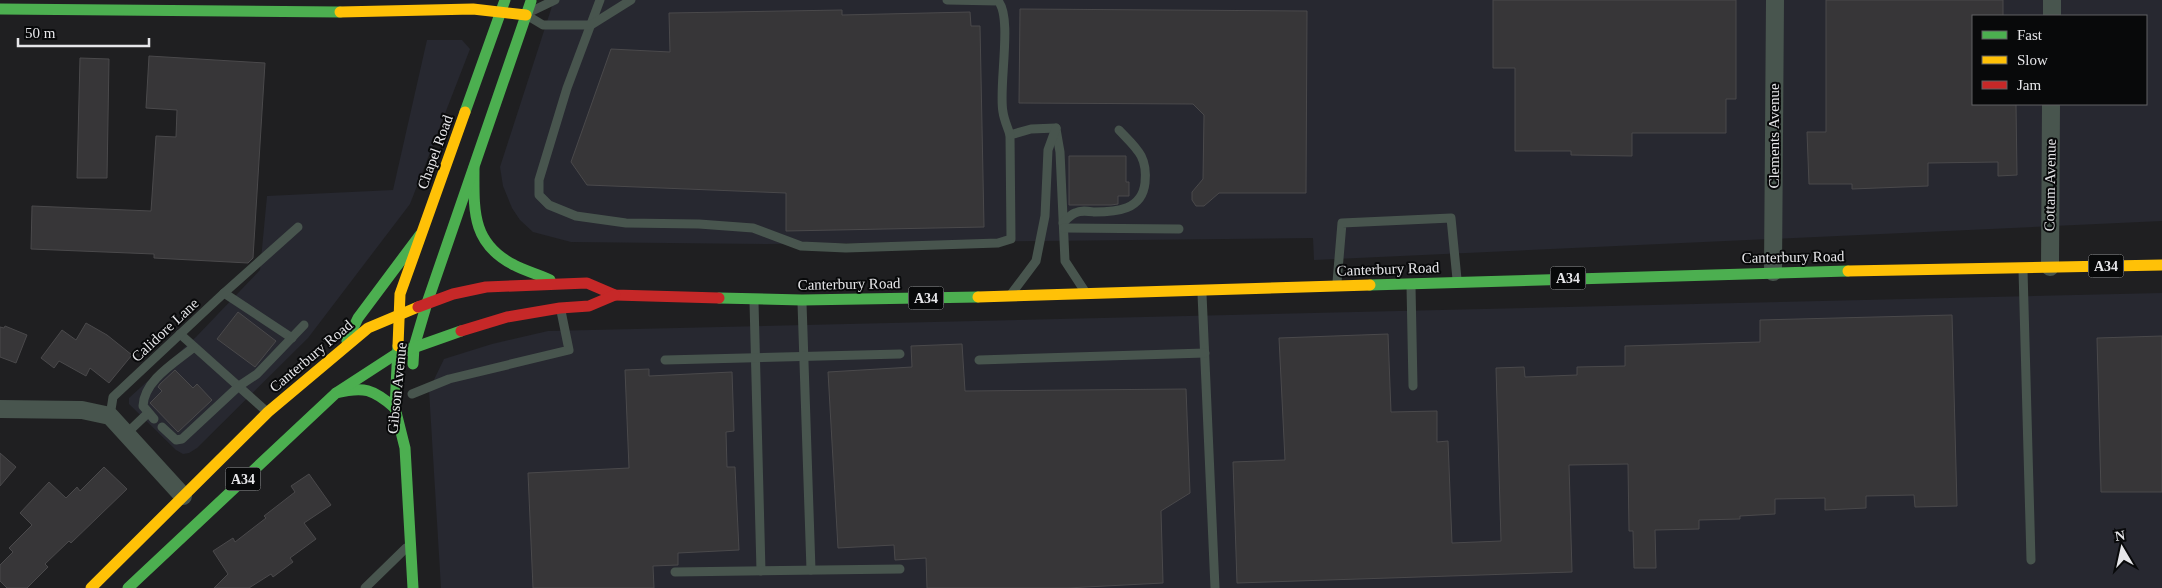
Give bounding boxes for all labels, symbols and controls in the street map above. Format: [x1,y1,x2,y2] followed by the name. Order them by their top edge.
[18,15,149,47] scale bar
[1972,15,2147,105] legend
[25,25,56,41] text: 50 m
[2017,27,2043,43] text: Fast
[2017,52,2048,68] text: Slow
[2017,77,2041,93] text: Jam
[1766,83,1782,189] street label: Clements Avenue
[414,112,456,191] street label: Chapel Road
[2041,138,2059,231] street label: Cottam Avenue
[1741,248,1845,266] street label: Canterbury Road
[2088,255,2124,278] road number: A34
[1336,259,1440,279] street label: Canterbury Road
[1550,266,1586,290] road number: A34
[797,275,901,293] street label: Canterbury Road
[908,286,944,310] road number: A34
[128,295,202,365] street label: Calidore Lane
[266,316,356,395] street label: Canterbury Road
[384,341,410,434] street label: Gibson Avenue
[226,468,260,490] road number: A34
[2097,523,2147,573] north arrow
[2114,527,2126,544] text: N

